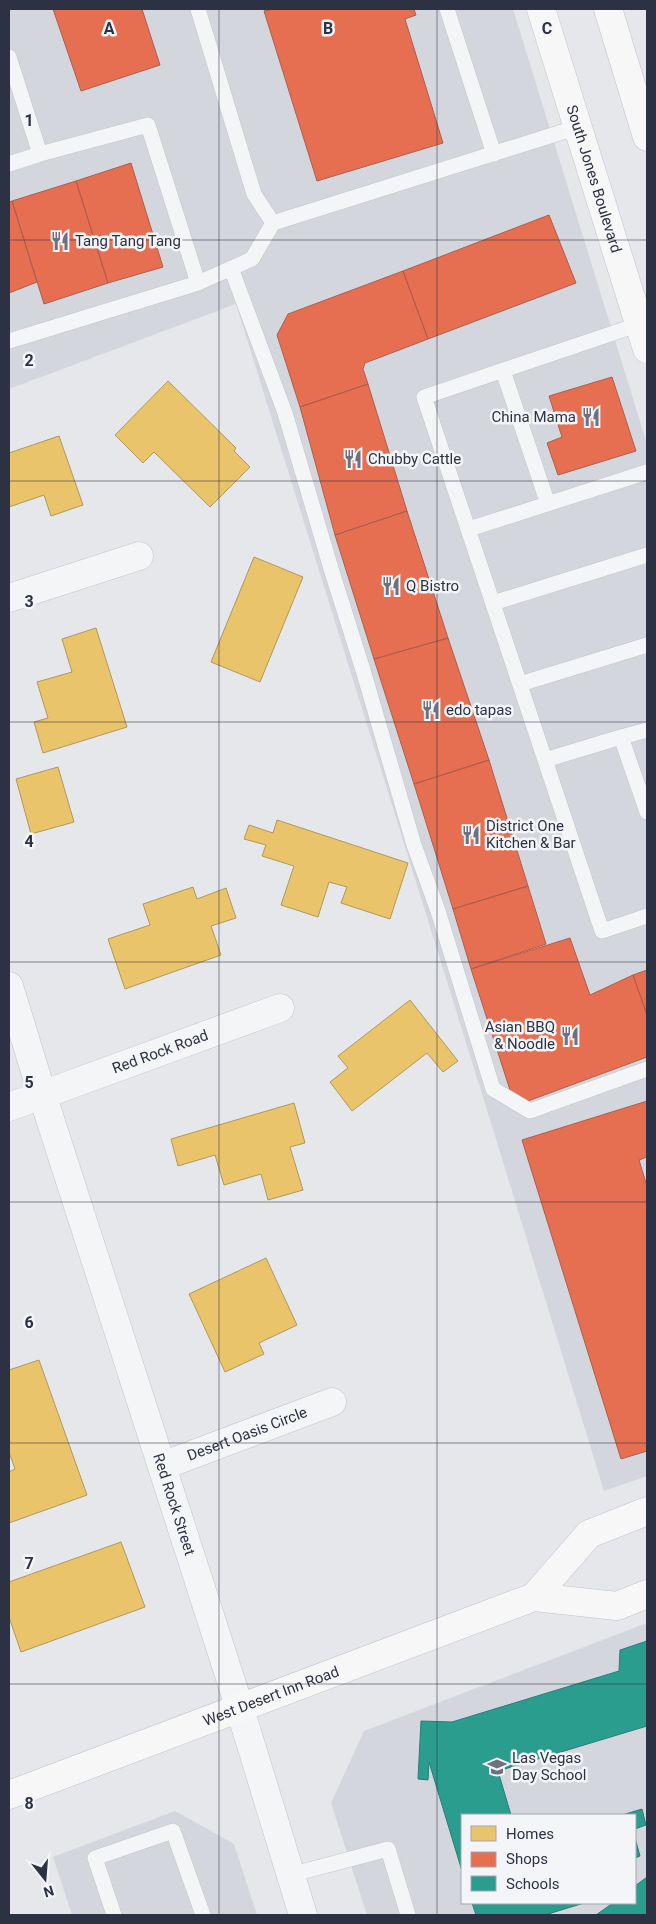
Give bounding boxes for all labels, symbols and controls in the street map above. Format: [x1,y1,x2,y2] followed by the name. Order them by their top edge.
[104,19,115,38] text: A
[323,19,333,38] text: B
[542,19,552,38] text: C
[563,103,625,255] street label: South Jones Boulevard
[24,111,34,130] text: 1
[49,230,71,252] restaurant icon: Tang Tang Tang
[75,232,181,250] place label: Tang Tang Tang
[24,351,34,370] text: 2
[580,406,602,428] restaurant icon: China Mama
[492,408,576,426] place label: China Mama
[342,448,364,470] restaurant icon: Chubby Cattle
[368,450,461,468] place label: Chubby Cattle
[380,575,402,597] restaurant icon: Q Bistro
[406,577,459,595] place label: Q Bistro
[24,592,34,611] text: 3
[420,699,442,721] restaurant icon: edo tapas
[446,701,512,719] place label: edo tapas
[486,817,576,852] place label: District One Kitchen & Bar
[460,824,482,846] restaurant icon: District One Kitchen & Bar
[24,832,34,851] text: 4
[485,1018,555,1053] place label: Asian BBQ & Noodle
[559,1025,581,1047] restaurant icon: Asian BBQ & Noodle
[110,1026,211,1078] street label: Red Rock Road
[24,1073,34,1092] text: 5
[24,1313,34,1332] text: 6
[185,1403,310,1465] street label: Desert Oasis Circle
[149,1451,199,1558] street label: Red Rock Street
[24,1554,34,1573] text: 7
[200,1662,342,1730] street label: West Desert Inn Road
[512,1749,587,1784] place label: Las Vegas Day School
[486,1756,508,1778] school or university icon: Las Vegas Day School
[24,1794,34,1813] text: 8
[461,1814,636,1904] legend
[506,1825,554,1843] text: Homes
[506,1850,548,1868] text: Shops
[20,1854,70,1904] north arrow
[506,1875,560,1893] text: Schools
[42,1882,56,1901] text: N

